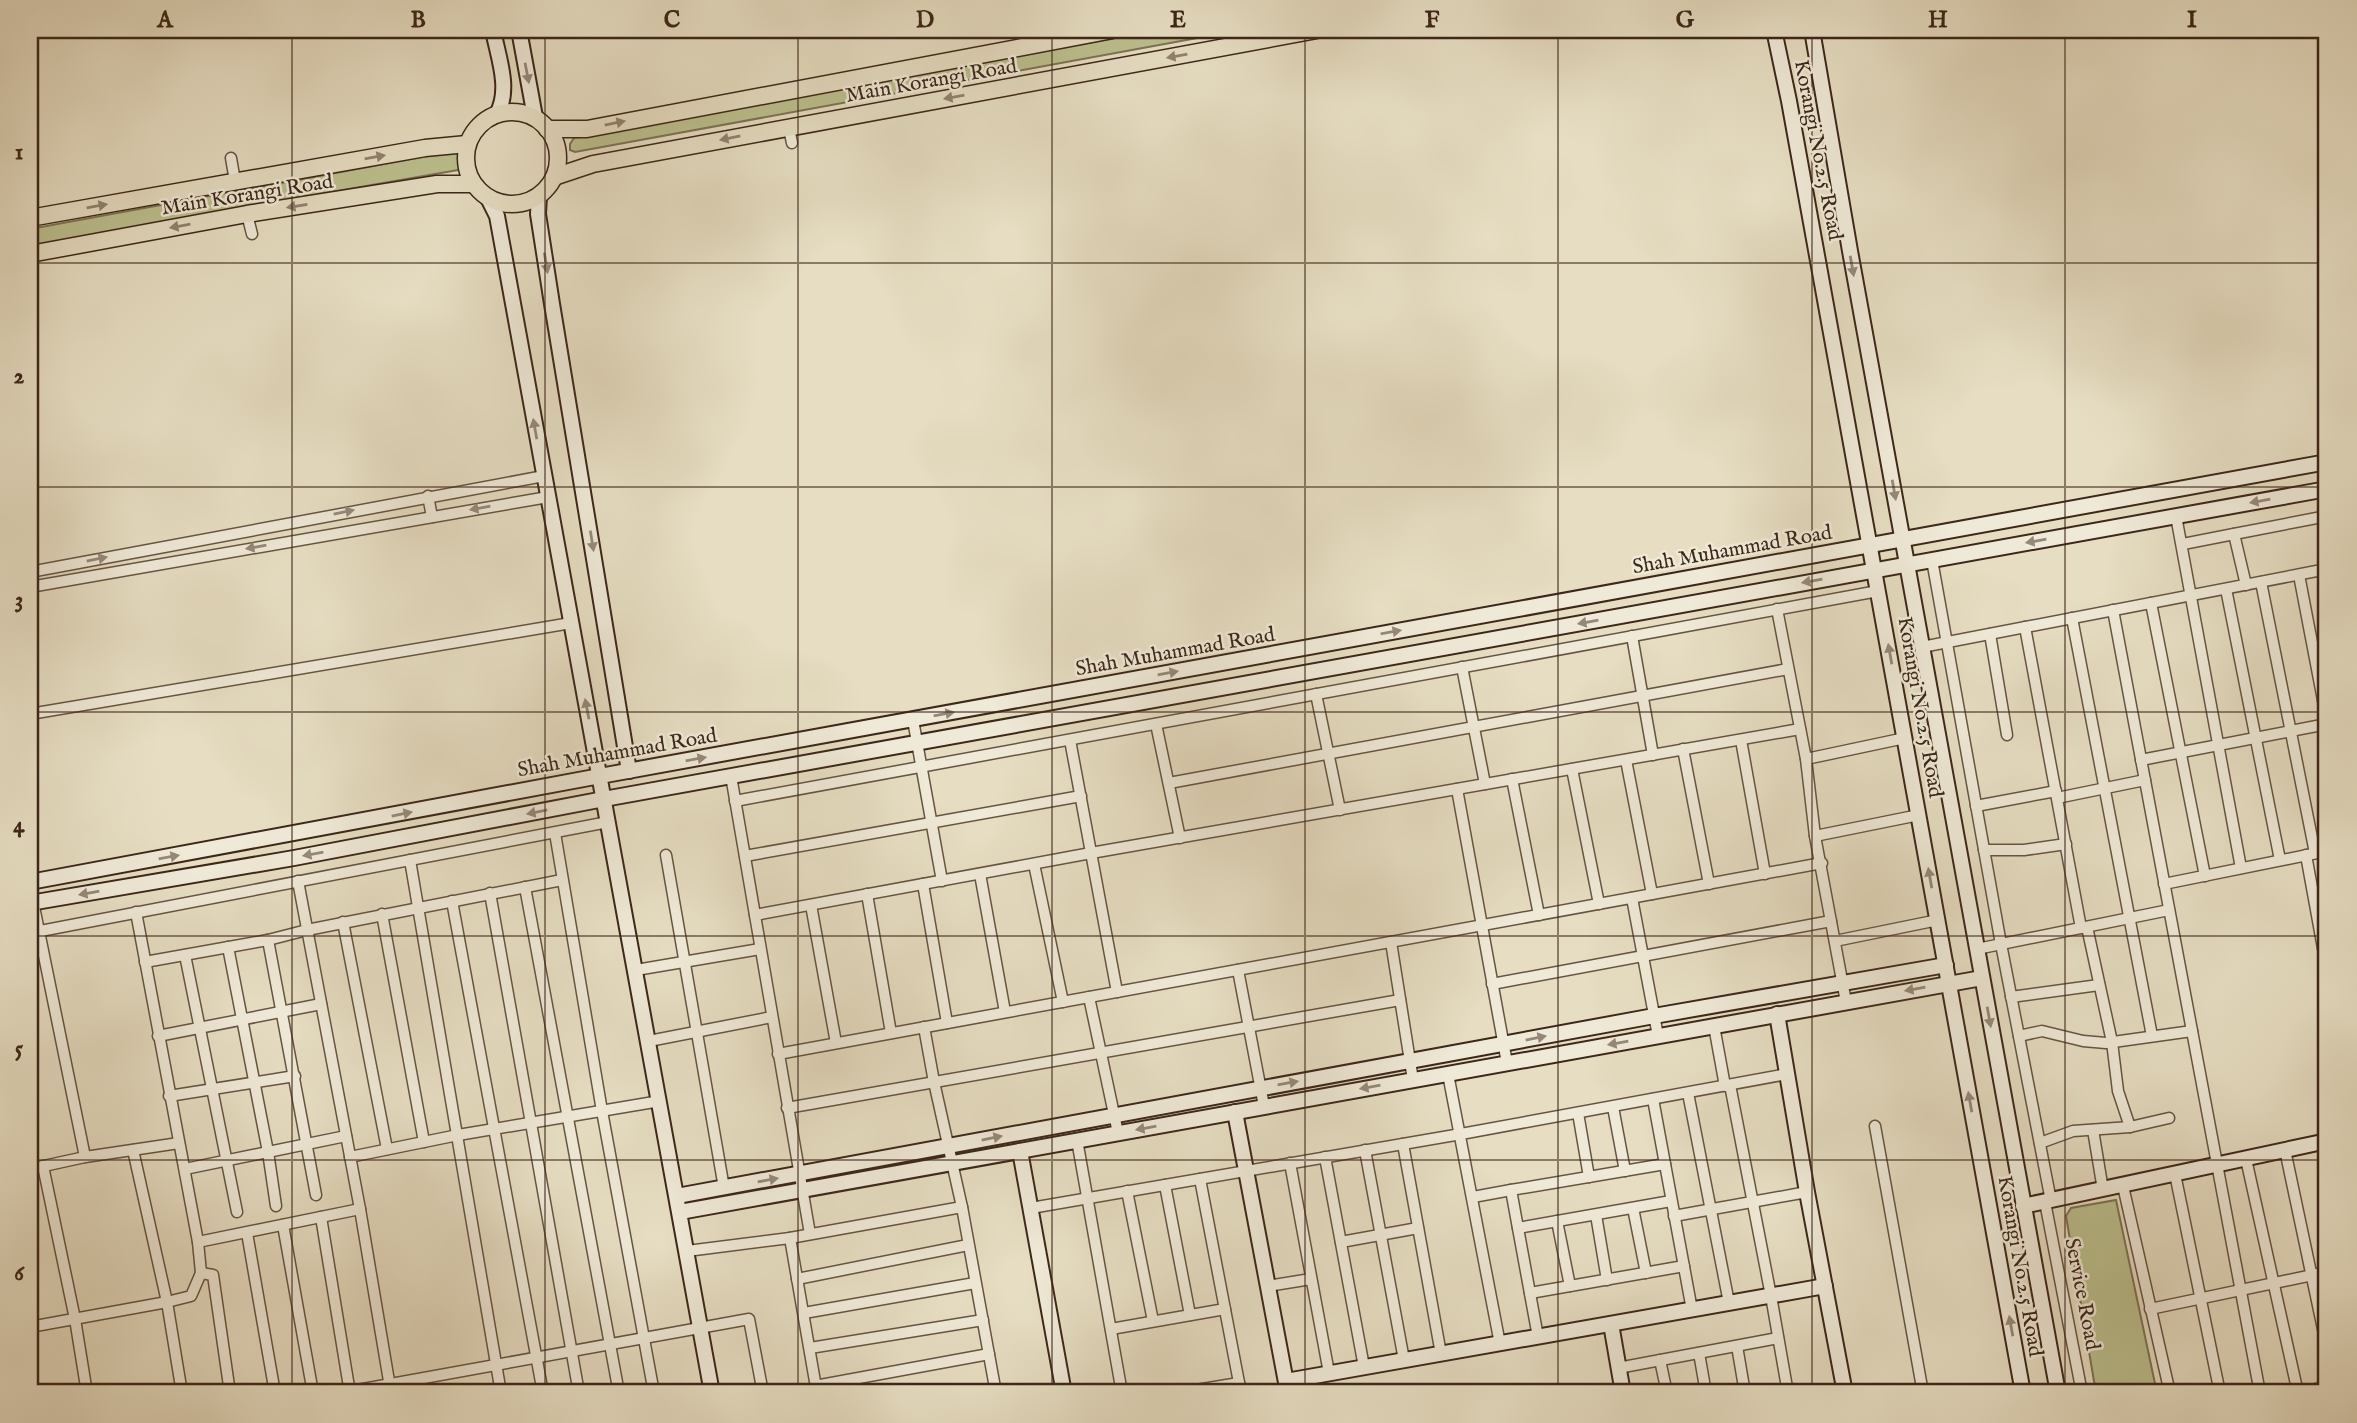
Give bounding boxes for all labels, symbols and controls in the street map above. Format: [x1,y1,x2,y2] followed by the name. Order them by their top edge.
[156,6,174,35] text: A
[410,6,426,35] text: B
[664,6,681,35] text: C
[916,6,934,35] text: D
[1170,6,1186,35] text: E
[1425,6,1440,35] text: F
[1676,6,1695,35] text: G
[1928,6,1948,35] text: H
[2187,6,2197,35] text: I
[1166,50,1188,61] one-way arrow
[843,53,1020,110] street label: Main Korangi Road
[1787,58,1848,244] street label: Korangi No.2.5 Road
[522,63,533,85] one-way arrow
[943,92,965,103] one-way arrow
[604,118,626,129] one-way arrow
[719,133,741,144] one-way arrow
[15,138,23,167] text: 1
[364,151,386,162] one-way arrow
[159,168,336,222] street label: Main Korangi Road
[86,201,108,212] one-way arrow
[286,201,308,212] one-way arrow
[169,221,191,232] one-way arrow
[541,253,552,275] one-way arrow
[1847,255,1858,277] one-way arrow
[14,362,25,391] text: 2
[530,418,541,440] one-way arrow
[1888,479,1899,501] one-way arrow
[2249,496,2271,507] one-way arrow
[469,503,491,514] one-way arrow
[333,506,355,517] one-way arrow
[1630,519,1835,581] street label: Shah Muhammad Road
[587,530,598,552] one-way arrow
[2025,536,2047,547] one-way arrow
[245,542,267,553] one-way arrow
[86,553,108,564] one-way arrow
[1801,576,1823,587] one-way arrow
[15,586,23,615] text: 3
[1890,615,1949,801] street label: Korangi No.2.5 Road
[1577,617,1599,628] one-way arrow
[1073,621,1278,683] street label: Shah Muhammad Road
[1380,627,1402,638] one-way arrow
[1884,643,1895,665] one-way arrow
[1157,667,1179,678] one-way arrow
[582,698,593,720] one-way arrow
[933,709,955,720] one-way arrow
[515,722,720,784] street label: Shah Muhammad Road
[685,753,707,764] one-way arrow
[526,807,548,818] one-way arrow
[391,808,413,819] one-way arrow
[13,811,25,840] text: 4
[302,849,324,860] one-way arrow
[158,851,180,862] one-way arrow
[1924,867,1935,889] one-way arrow
[78,888,100,899] one-way arrow
[1903,984,1925,995] one-way arrow
[1984,1006,1995,1028] one-way arrow
[1525,1032,1547,1043] one-way arrow
[15,1035,24,1064] text: 5
[1607,1038,1629,1049] one-way arrow
[1277,1078,1299,1089] one-way arrow
[1359,1082,1381,1093] one-way arrow
[1965,1091,1976,1113] one-way arrow
[1135,1123,1157,1134] one-way arrow
[981,1132,1003,1143] one-way arrow
[757,1174,779,1185] one-way arrow
[1990,1174,2049,1360] street label: Korangi No.2.5 Road
[2057,1236,2106,1353] street label: Service Road
[14,1259,25,1288] text: 6
[2005,1315,2016,1337] one-way arrow

